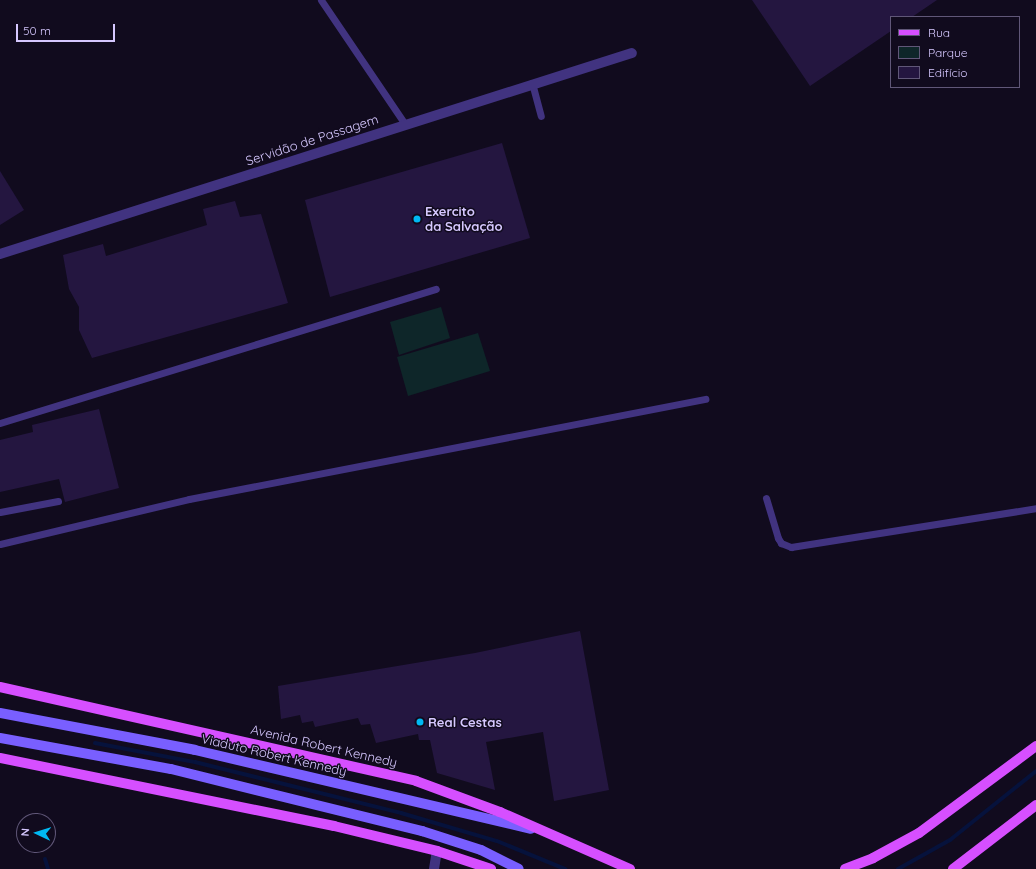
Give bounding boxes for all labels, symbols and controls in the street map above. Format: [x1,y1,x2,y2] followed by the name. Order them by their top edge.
[18,16,117,42] scale bar
[890,16,1020,88] legend
[23,23,51,38] text: 50 m
[928,25,950,40] text: Rua
[928,45,968,60] text: Parque
[928,65,968,80] text: Edifício
[244,111,380,169] street label: Servidão de Passagem
[425,204,503,235] place label: Exercito da Salvação
[412,214,422,224] marker: Exercito da Salvação
[428,714,502,730] place label: Real Cestas
[415,717,425,727] marker: Real Cestas
[249,722,399,770] street label: Avenida Robert Kennedy
[200,731,348,779] street label: Viaduto Robert Kennedy
[16,813,56,853] north arrow
[18,828,32,837] text: N

